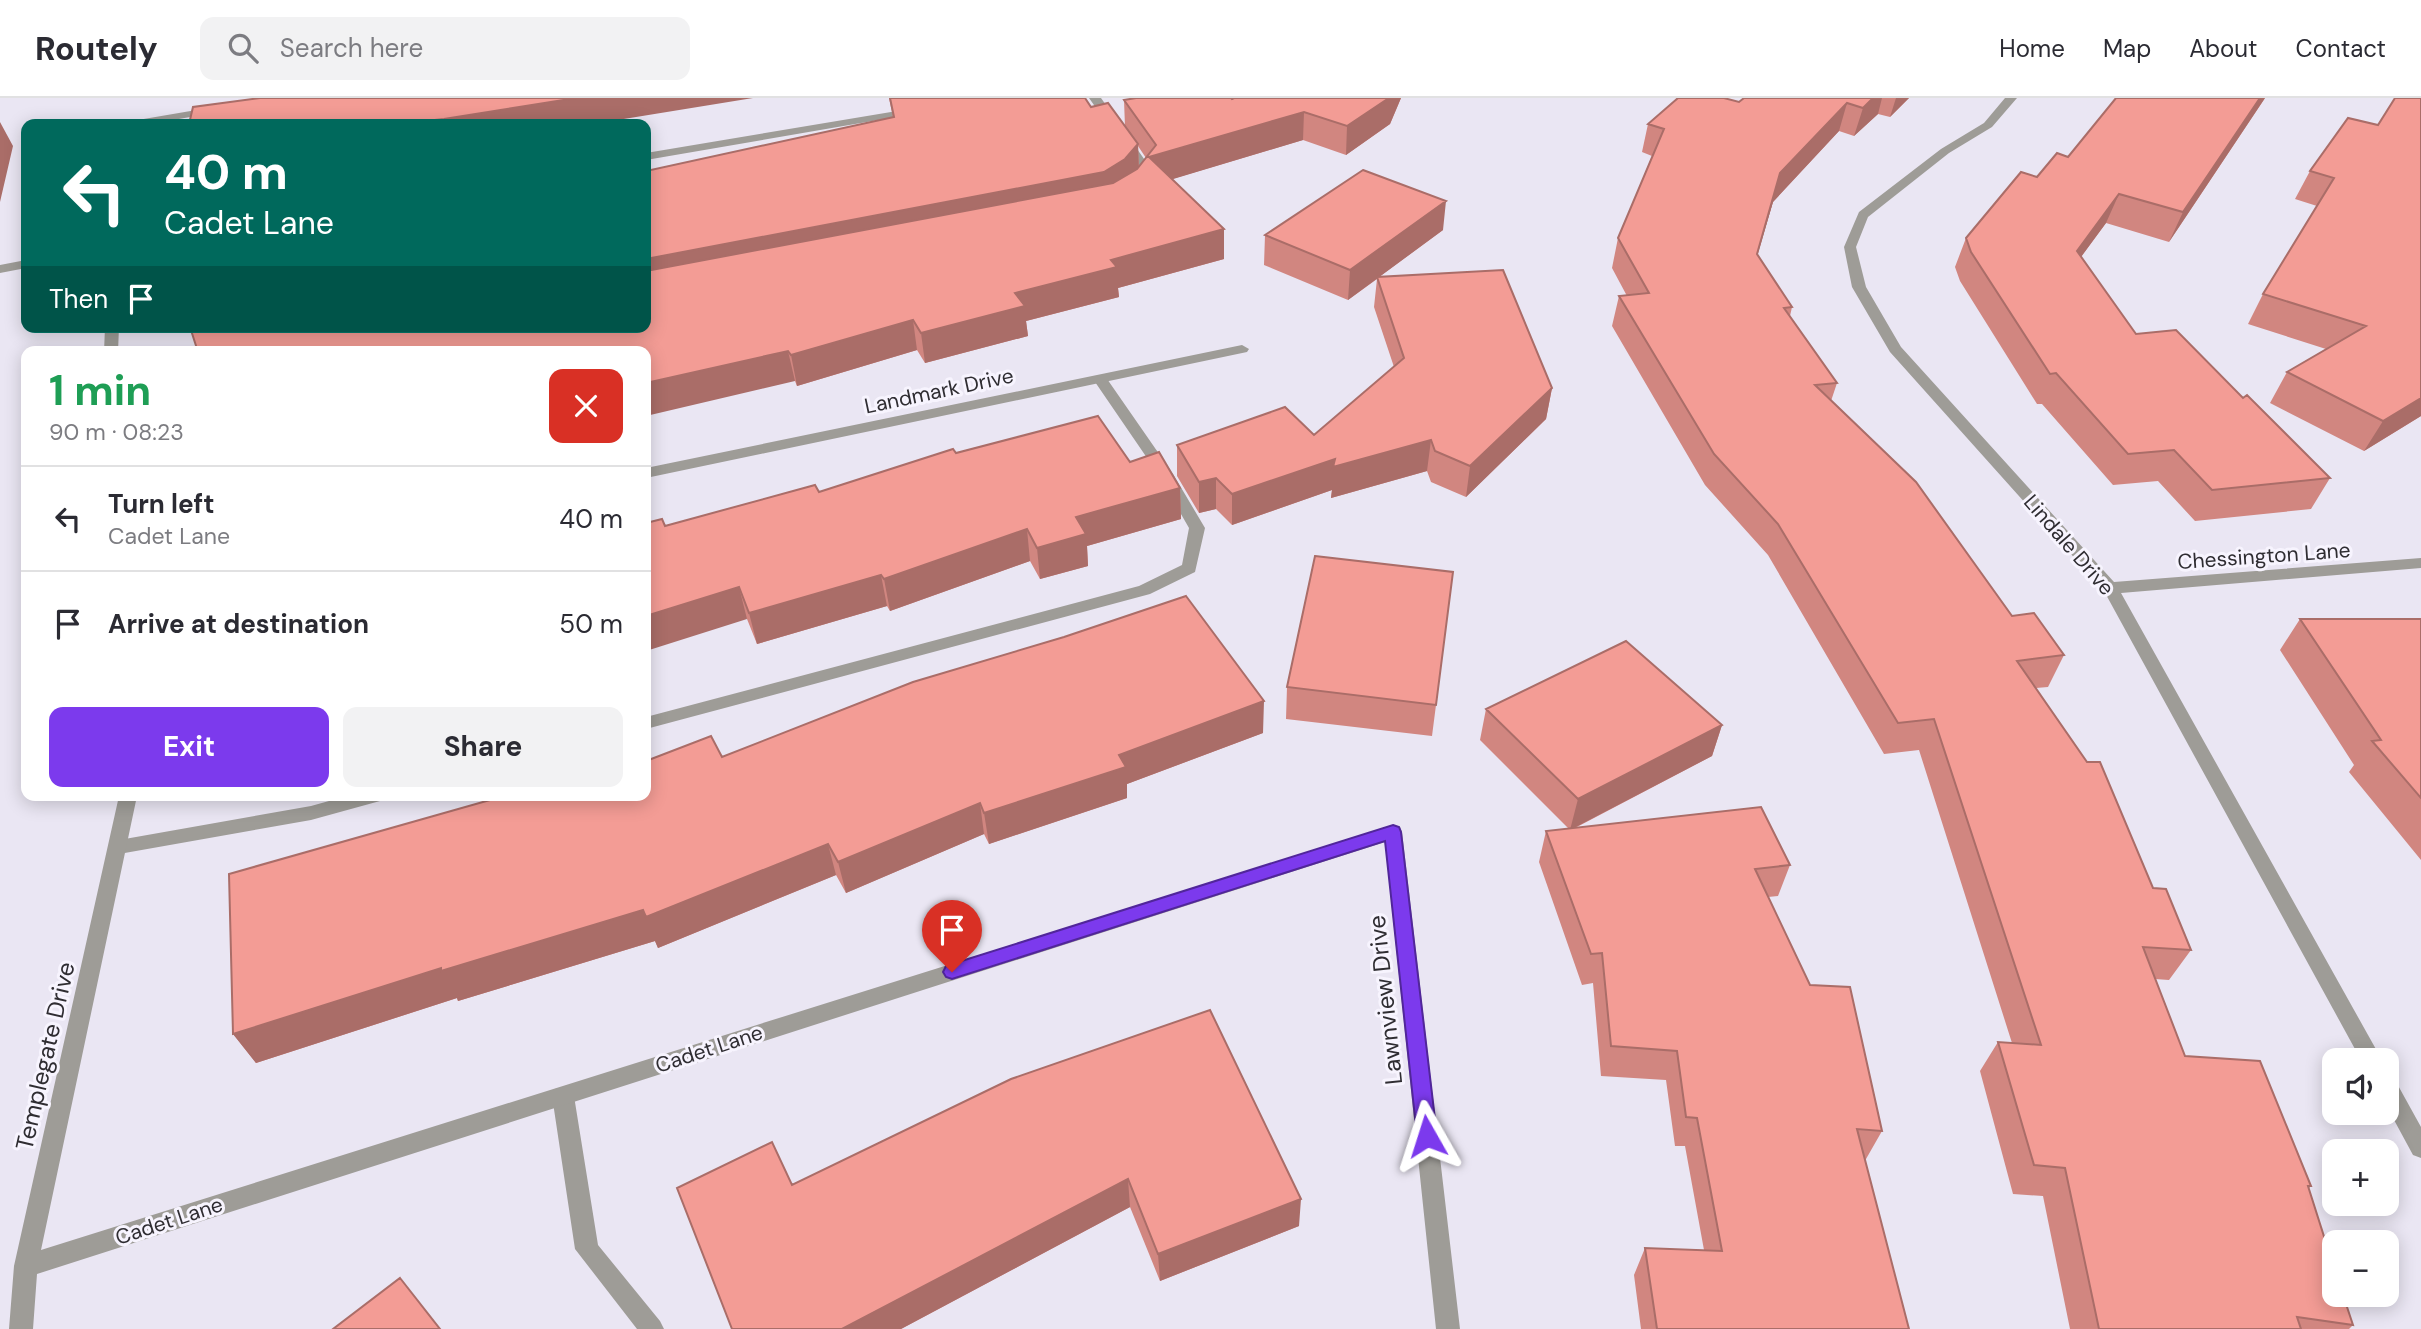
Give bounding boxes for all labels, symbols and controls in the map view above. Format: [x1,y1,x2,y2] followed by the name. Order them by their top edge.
[200,17,690,80] search box
[35,27,158,70] text: Routely
[224,29,262,67] icon: search
[280,31,423,65] text: Search here
[1999,33,2065,64] text: Home
[2103,33,2151,64] text: Map
[2189,33,2258,64] text: About
[2296,33,2386,64] text: Contact
[164,140,288,204] text: 40 m
[49,147,140,238] icon: left
[164,202,334,244] text: Cadet Lane
[122,280,160,318] icon: arrive
[49,282,108,316] text: Then
[862,362,1016,420] street label: Landmark Drive
[49,363,151,418] text: 1 min
[549,369,623,443] button: close
[49,417,184,447] text: 90 m · 08:23
[108,487,215,521] text: Turn left
[2018,489,2121,601] street label: Lindale Drive
[49,500,87,538] icon: left
[559,502,623,536] text: 40 m
[108,521,230,551] text: Cadet Lane
[2177,536,2352,576] street label: Chessington Lane
[49,605,87,643] icon: arrive
[108,607,369,641] text: Arrive at destination
[559,607,623,641] text: 50 m
[49,707,329,787] button: Exit
[343,707,623,787] button: Share
[922,900,982,972] pin
[933,911,971,949] icon: arrive
[1361,914,1409,1086] street label: Lawnview Drive
[8,959,82,1153] street label: Templegate Drive
[652,1018,766,1080] street label: Cadet Lane
[2322,1048,2399,1307] map controls
[2322,1048,2399,1125] button: sound
[1390,1099,1464,1173] position arrow
[2322,1139,2399,1216] button: +
[112,1190,226,1252] street label: Cadet Lane
[2322,1230,2399,1307] button: −

